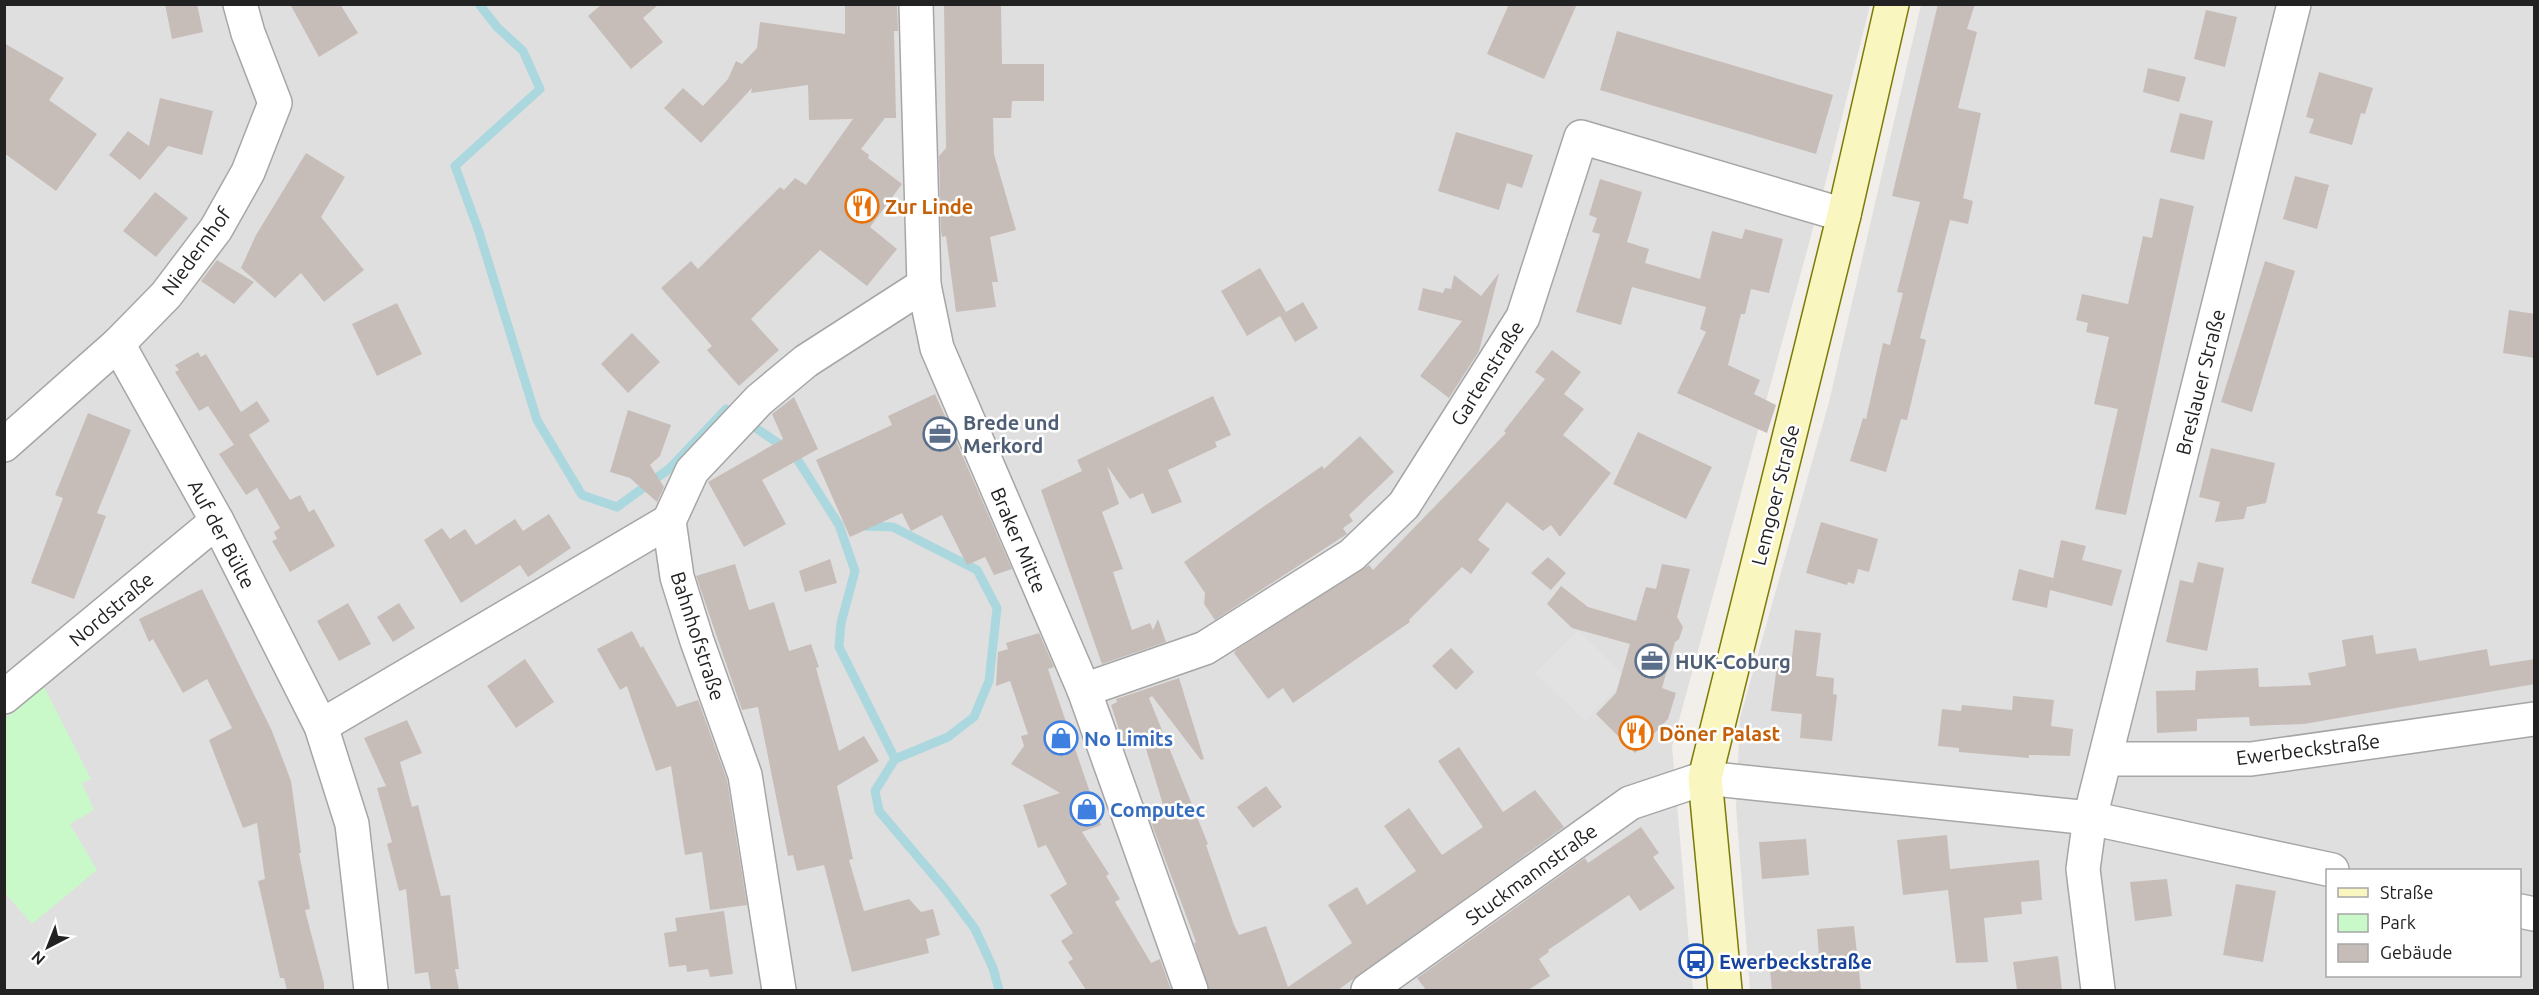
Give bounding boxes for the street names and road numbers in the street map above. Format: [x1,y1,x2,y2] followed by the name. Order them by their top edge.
[157,202,236,299] street label: Niedernhof
[2171,307,2229,457] street label: Breslauer Straße
[1446,316,1528,430] street label: Gartenstraße
[1746,422,1804,568] street label: Lemgoer Straße
[184,476,260,592] street label: Auf der Bülte
[986,484,1052,596] street label: Braker Mitte
[64,567,158,651] street label: Nordstraße
[666,569,730,703] street label: Bahnhofstraße
[2235,729,2381,769] street label: Ewerbeckstraße
[1461,819,1601,929] street label: Stuckmannstraße

